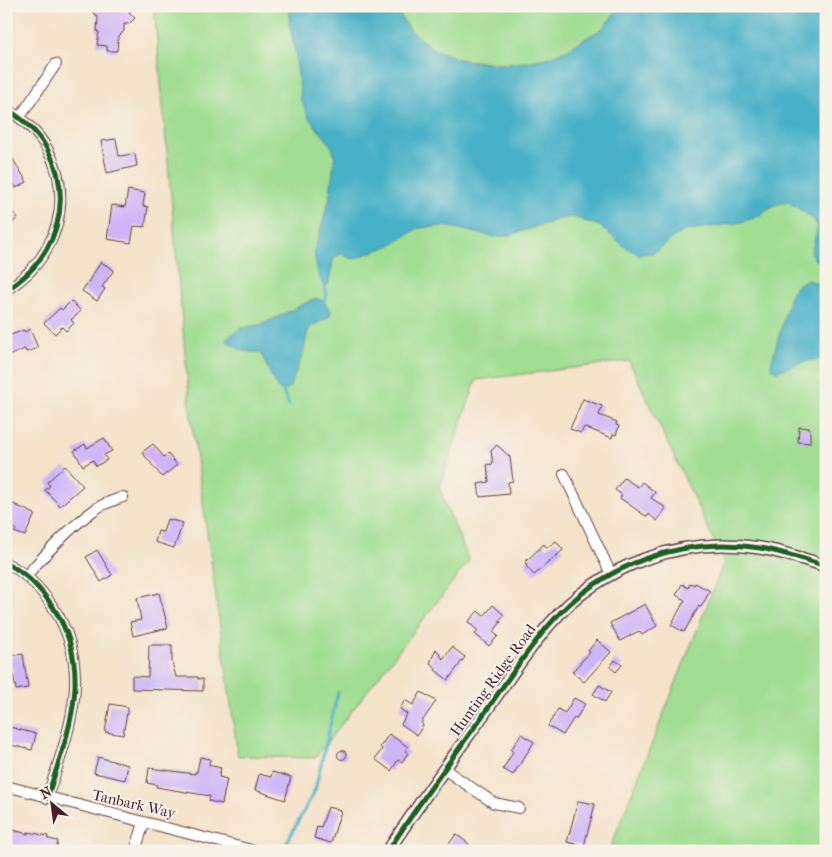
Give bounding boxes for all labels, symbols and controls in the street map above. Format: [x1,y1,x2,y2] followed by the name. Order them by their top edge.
[446,620,540,739] street label: Hunting Ridge Road
[28,780,78,830] north arrow
[37,783,55,803] text: N
[91,786,178,823] street label: Tanbark Way

